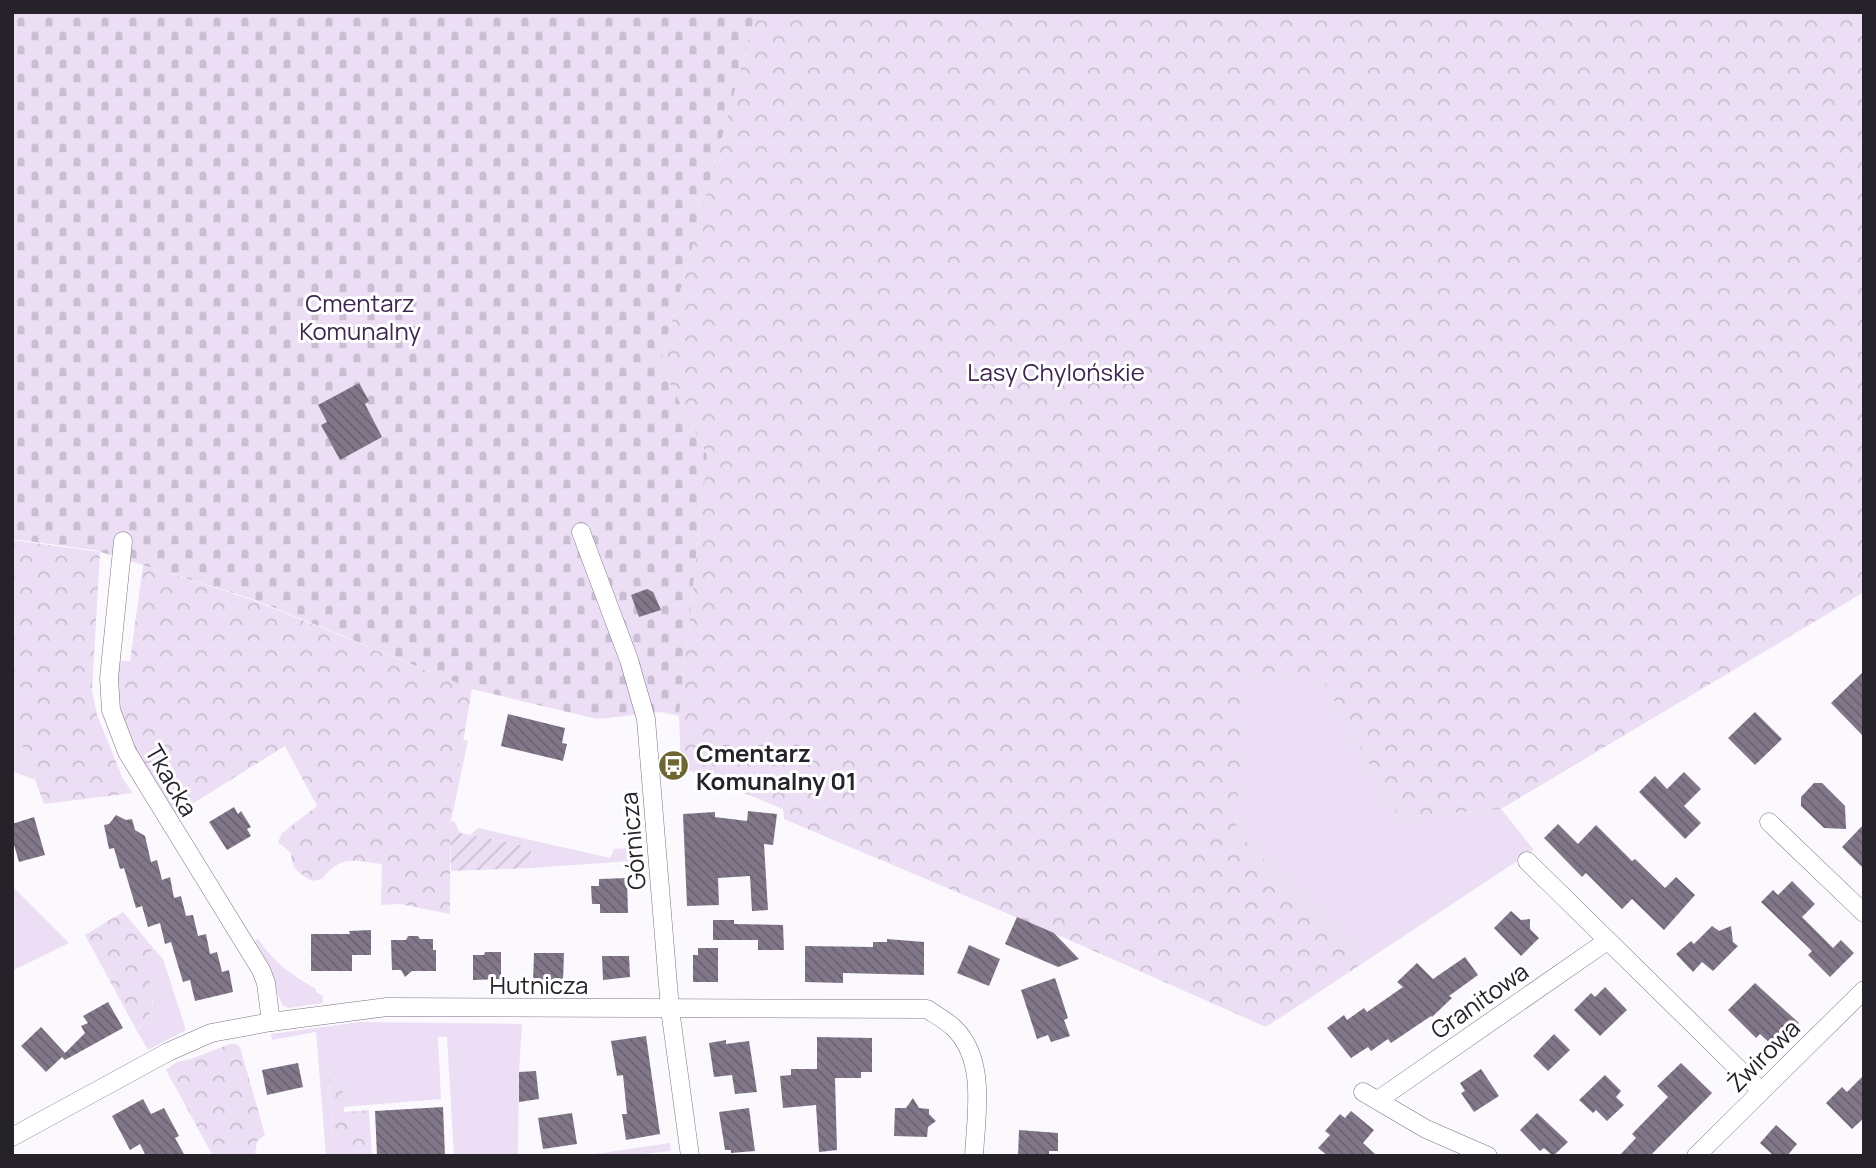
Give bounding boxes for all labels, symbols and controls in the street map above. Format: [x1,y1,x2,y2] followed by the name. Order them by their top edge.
[299,286,421,347] park label: Cmentarz Komunalny
[967,355,1145,388] park label: Lasy Chylońskie
[696,736,857,797] place label: Cmentarz Komunalny 01
[138,738,206,822] street label: Tkacka
[656,749,690,783] bus stop icon: Cmentarz Komunalny 01
[611,791,653,891] street label: Górnicza
[1424,954,1534,1046] street label: Granitowa
[490,968,588,1001] street label: Hutnicza
[1719,1011,1807,1099] street label: Żwirowa

